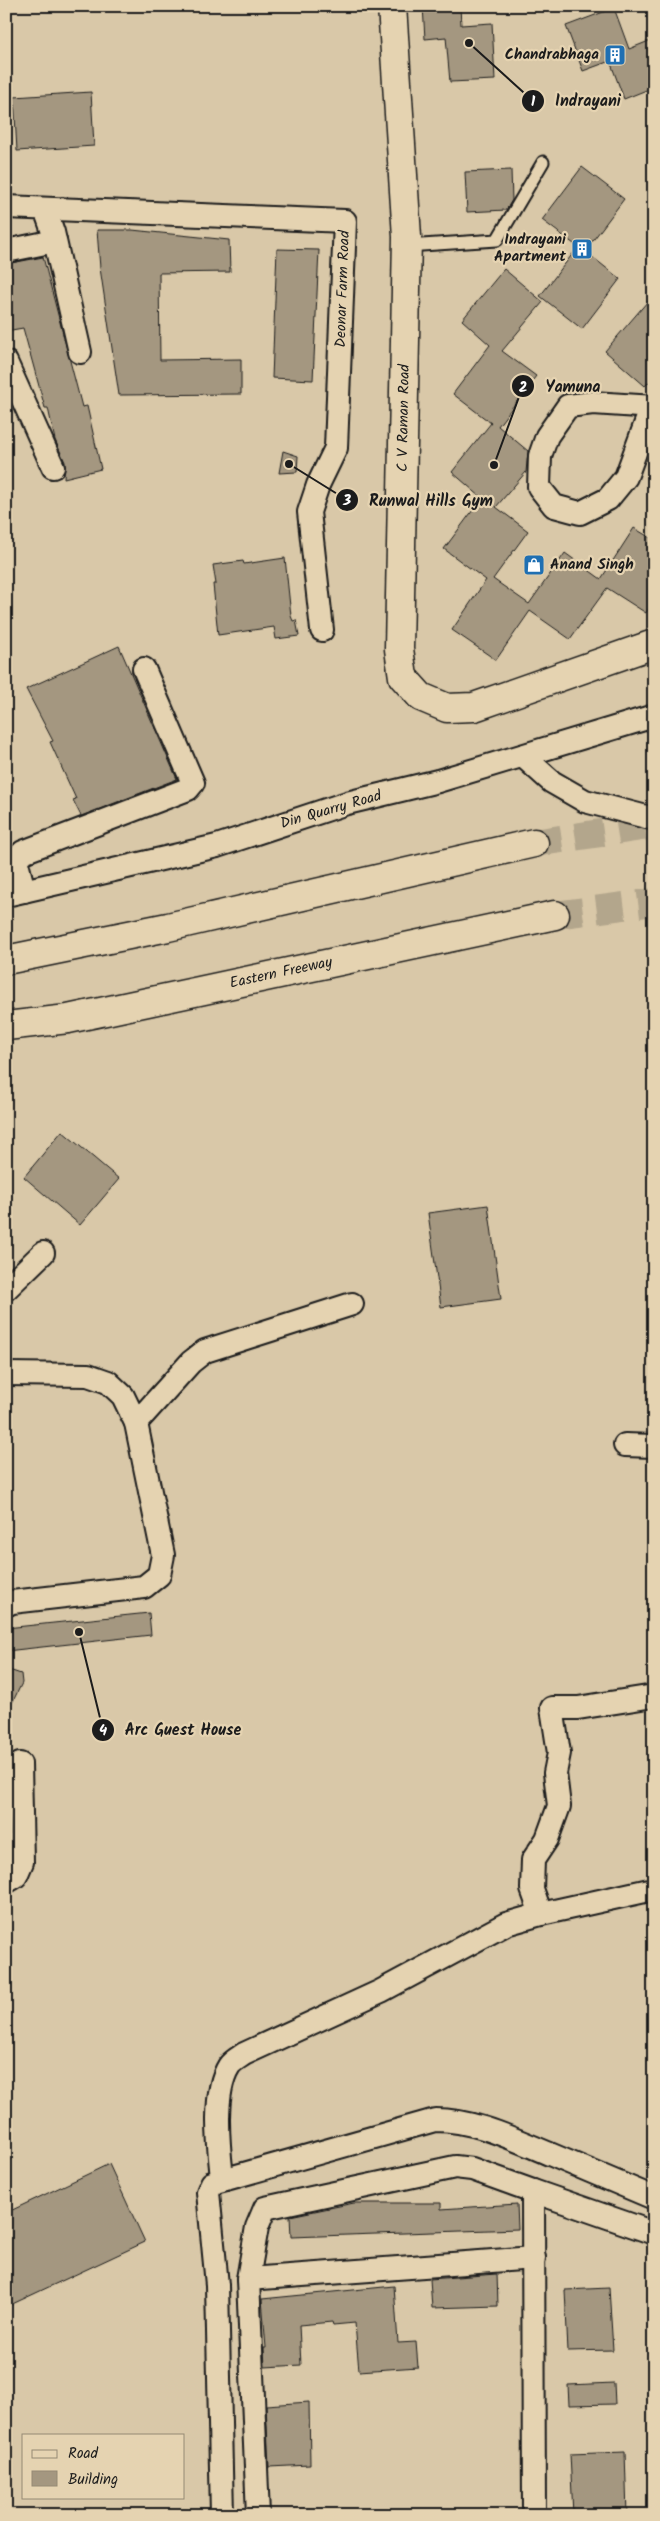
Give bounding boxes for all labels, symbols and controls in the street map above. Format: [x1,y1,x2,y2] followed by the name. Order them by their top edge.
[505,43,599,67] place label: Chandrabhaga
[603,43,627,67] building icon: Chandrabhaga
[520,85,631,116] callout: Indrayani
[555,89,622,114] text: Indrayani
[531,90,536,114] text: 1
[494,228,567,269] place label: Indrayani Apartment
[329,230,357,348] street label: Deonar Farm Road
[570,237,594,261] building icon: Indrayani Apartment
[391,363,417,472] street label: C V Raman Road
[510,371,610,402] callout: Yamuna
[545,375,601,400] text: Yamuna
[519,376,528,400] text: 2
[334,485,503,516] callout: Runwal Hills Gym
[342,489,351,513] text: 3
[369,489,493,514] text: Runwal Hills Gym
[522,553,546,577] shop icon: Anand Singh
[550,553,634,577] place label: Anand Singh
[278,784,385,836] street label: Din Quarry Road
[228,950,335,996] street label: Eastern Freeway
[90,1714,252,1745] callout: Arc Guest House
[125,1718,241,1743] text: Arc Guest House
[99,1719,107,1743] text: 4
[22,2434,185,2498] legend
[68,2442,99,2466] text: Road
[68,2468,118,2492] text: Building

